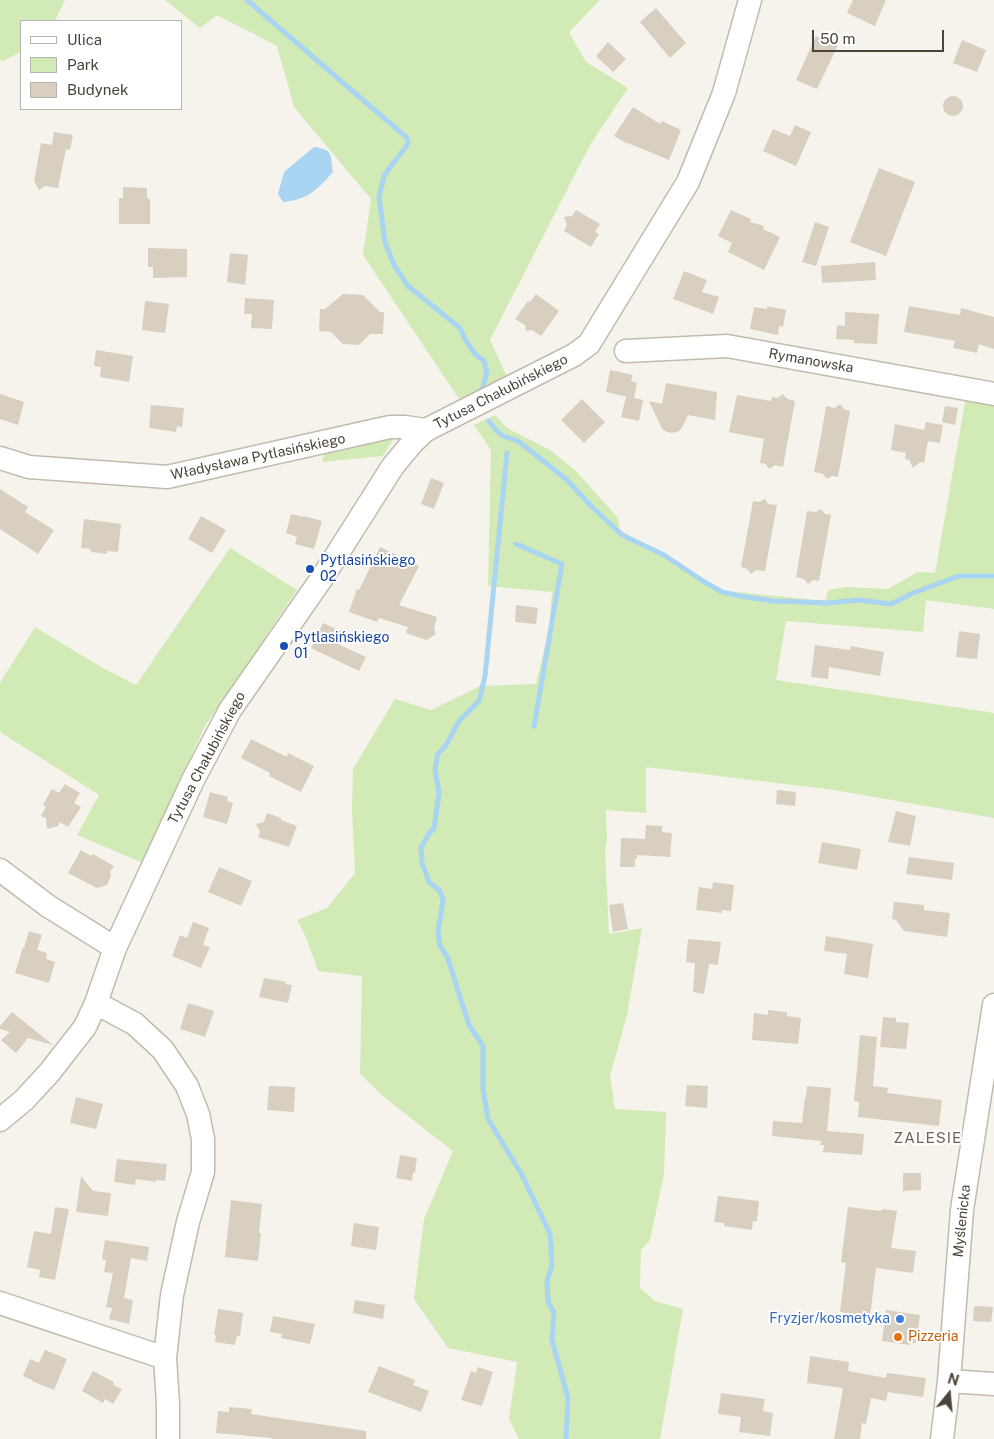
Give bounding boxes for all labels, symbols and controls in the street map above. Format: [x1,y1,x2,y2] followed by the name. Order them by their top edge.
[20,20,182,110] legend
[814,20,946,52] scale bar
[820,30,855,47] text: 50 m
[67,31,102,48] text: Ulica
[67,56,99,73] text: Park
[67,81,128,98] text: Budynek
[767,345,855,377] street label: Rymanowska
[431,351,571,433] street label: Tytusa Chałubińskiego
[169,430,347,484] street label: Władysława Pytlasińskiego
[320,553,415,586] place label: Pytlasińskiego 02
[304,563,316,575] marker: Pytlasińskiego 02
[294,630,389,662] place label: Pytlasińskiego 01
[278,640,290,652] marker: Pytlasińskiego 01
[165,689,249,827] street label: Tytusa Chałubińskiego
[893,1129,963,1147] district label: ZALESIE
[950,1184,974,1258] street label: Myślenicka
[769,1311,890,1327] place label: Fryzjer/kosmetyka
[894,1313,906,1325] marker: Fryzjer/kosmetyka
[908,1329,959,1345] place label: Pizzeria
[892,1331,904,1343] marker: Pizzeria
[924,1369,974,1419] north arrow
[946,1370,961,1389] text: N

